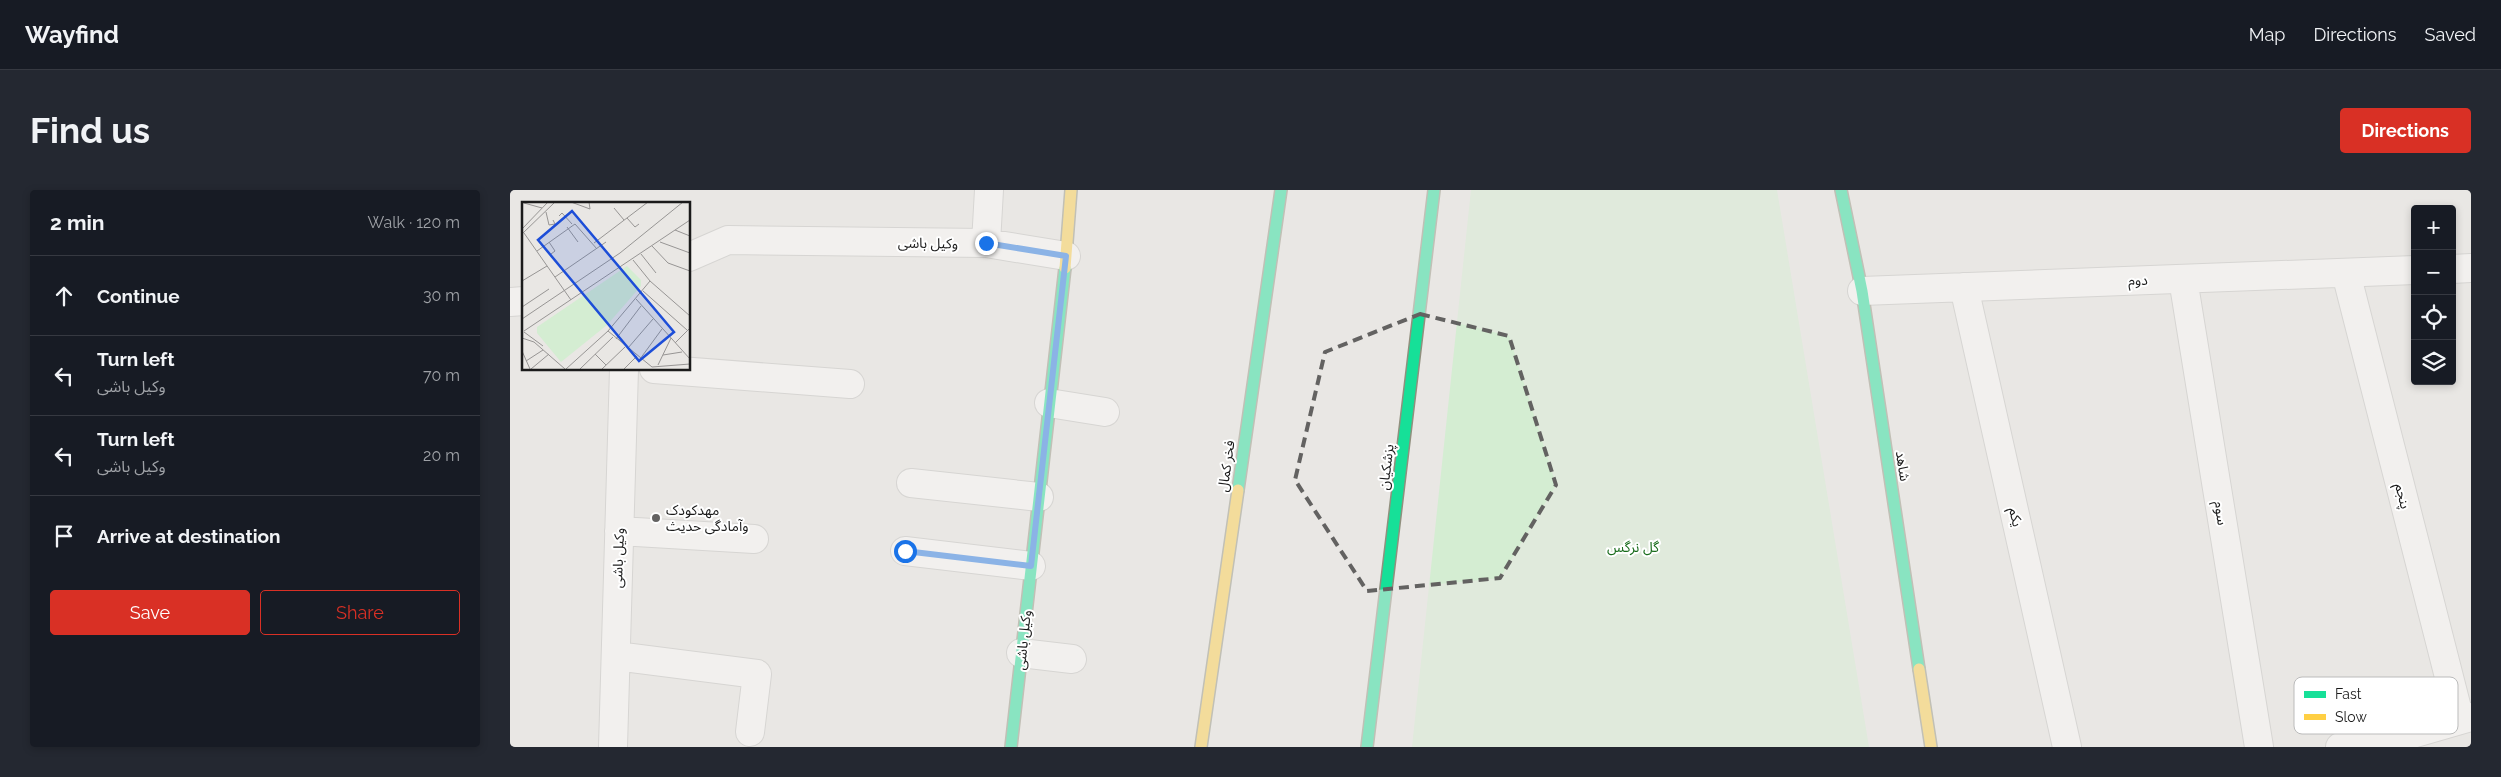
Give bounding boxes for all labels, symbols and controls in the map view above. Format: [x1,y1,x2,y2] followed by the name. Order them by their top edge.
[25,20,119,49] text: Wayfind
[2249,24,2285,45] text: Map
[2313,24,2397,45] text: Directions
[2425,24,2476,45] text: Saved
[2340,108,2471,153] button: Directions
[30,110,150,151] text: Find us
[522,202,690,370] inset map
[2411,205,2456,385] map controls
[2411,205,2456,250] button: +
[50,210,104,235] text: 2 min
[368,213,460,232] text: Walk · 120 m
[975,232,998,255] route end
[898,234,958,253] street label: وکیل باشی
[2411,250,2456,295] button: −
[2128,272,2149,291] street label: دوم
[50,282,78,310] icon: ahead
[97,285,180,307] text: Continue
[423,286,460,305] text: 30 m
[2411,295,2456,340] button: locate
[2411,340,2456,385] button: layers
[97,348,174,370] text: Turn left
[50,362,78,390] icon: left
[423,366,460,385] text: 70 m
[97,377,166,396] text: وکیل باشی
[97,428,174,450] text: Turn left
[1214,439,1239,493] street label: فخر کمال
[50,442,78,470] icon: left
[1375,443,1399,491] street label: پزشکیان
[423,446,460,465] text: 20 m
[1893,450,1913,482] street label: شاهد
[97,457,166,476] text: وکیل باشی
[2389,482,2414,511] street label: پنجم
[2208,500,2231,527] street label: سوم
[666,502,748,535] place label: مهدکودک وآمادگی حدیث
[2003,506,2026,529] street label: یکم
[650,512,662,524] marker: مهدکودک وآمادگی حدیث
[50,522,78,550] icon: arrive
[97,525,281,547] text: Arrive at destination
[609,528,628,588] street label: وکیل باشی
[1607,539,1659,556] park label: گل نرگس
[894,540,917,563] route start
[50,590,250,635] button: Save
[260,590,460,635] button: Share
[1012,609,1035,671] street label: وکیل باشی
[2294,677,2458,734] legend
[2335,686,2362,702] text: Fast
[2335,709,2367,725] text: Slow

